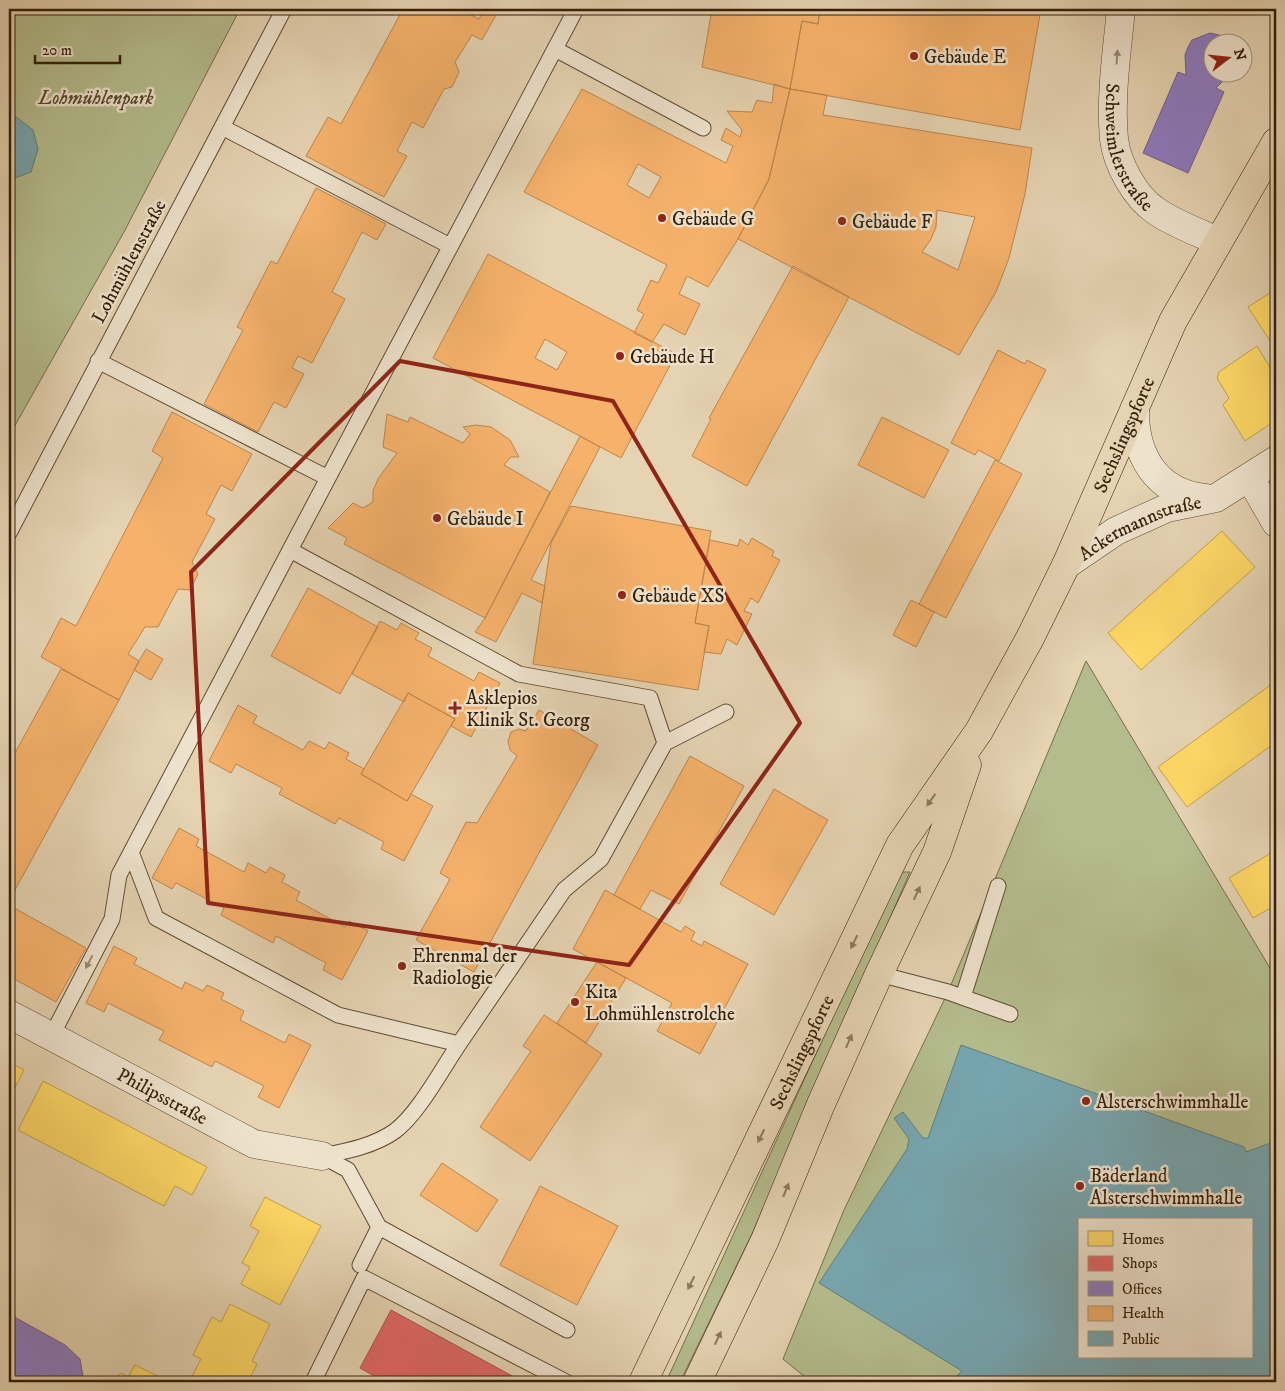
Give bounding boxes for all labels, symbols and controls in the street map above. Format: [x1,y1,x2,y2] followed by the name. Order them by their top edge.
[35,32,120,64] scale bar
[1202,32,1252,82] north arrow
[42,41,72,60] text: 20 m
[924,46,1006,69] place label: Gebäude E
[1229,47,1250,63] text: N
[1114,48,1122,64] one-way arrow
[908,50,920,62] marker: Gebäude E
[1100,83,1158,217] street label: Schweimlerstraße
[38,87,154,111] park label: Lohmühlenpark
[87,196,172,327] street label: Lohmühlenstraße
[672,208,754,231] place label: Gebäude G
[852,211,933,234] place label: Gebäude F
[656,212,668,224] marker: Gebäude G
[836,215,848,227] marker: Gebäude F
[630,346,715,369] place label: Gebäude H
[614,350,626,362] marker: Gebäude H
[1089,373,1160,497] street label: Sechslingspforte
[1075,491,1203,566] street label: Ackermannstraße
[447,508,524,531] place label: Gebäude I
[431,512,443,524] marker: Gebäude I
[632,585,724,608] place label: Gebäude XS
[616,589,628,601] marker: Gebäude XS
[466,687,590,732] place label: Asklepios Klinik St. Georg
[448,701,462,715] marker: Asklepios Klinik St. Georg
[926,793,936,807] one-way arrow
[913,886,921,900] one-way arrow
[849,935,857,949] one-way arrow
[412,945,517,990] place label: Ehrenmal der Radiologie
[85,955,93,969] one-way arrow
[396,960,408,972] marker: Ehrenmal der Radiologie
[585,981,735,1026] place label: Kita Lohmühlenstrolche
[765,991,840,1113] street label: Sechslingspforte
[569,996,581,1008] marker: Kita Lohmühlenstrolche
[845,1034,853,1048] one-way arrow
[113,1063,211,1130] street label: Philipsstraße
[1096,1091,1249,1114] place label: Alsterschwimmhalle
[1080,1095,1092,1107] marker: Alsterschwimmhalle
[757,1129,765,1143] one-way arrow
[1090,1165,1243,1210] place label: Bäderland Alsterschwimmhalle
[1074,1180,1086,1192] marker: Bäderland Alsterschwimmhalle
[782,1183,790,1197] one-way arrow
[1078,1218,1252,1358] legend
[1122,1230,1164,1249] text: Homes
[1122,1254,1158,1273] text: Shops
[686,1276,694,1290] one-way arrow
[1122,1280,1162,1299] text: Offices
[1122,1304,1164,1323] text: Health
[1122,1330,1160,1349] text: Public
[715,1331,723,1345] one-way arrow

